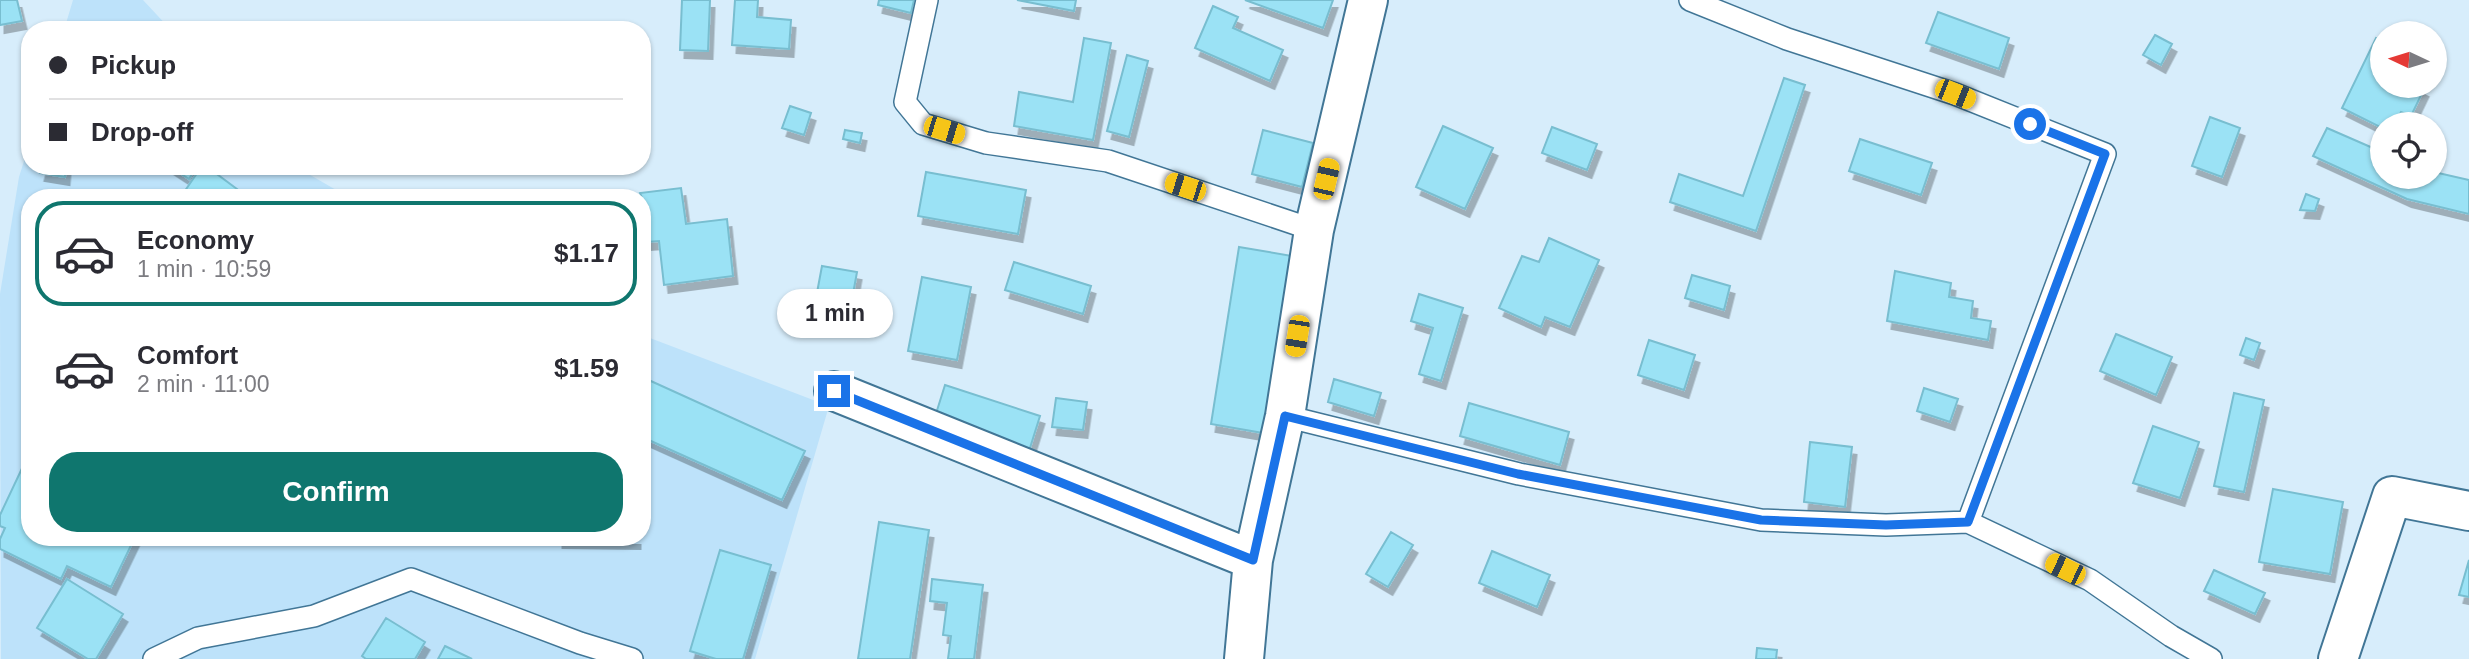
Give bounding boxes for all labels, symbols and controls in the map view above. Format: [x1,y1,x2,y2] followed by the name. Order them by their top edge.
[2370,21,2446,98] north arrow
[2370,21,2447,189] map controls
[91,50,176,80] text: Pickup
[1932,76,1979,112] car
[2014,108,2046,140] route start
[2370,112,2447,189] button: locate
[921,114,968,146] car
[91,117,194,147] text: Drop-off
[1312,156,1341,202] car
[1162,171,1209,203] car
[53,222,116,285] icon: car
[137,225,254,255] text: Economy
[554,238,619,268] text: $1.17
[137,256,271,282] text: 1 min · 10:59
[776,290,892,338] callout: 1 min
[805,300,865,326] text: 1 min
[1284,314,1311,358] car
[53,337,116,400] icon: car
[137,340,238,370] text: Comfort
[554,353,619,383] text: $1.59
[137,371,270,397] text: 2 min · 11:00
[818,375,850,407] route end
[49,452,623,532] button: Confirm
[2042,550,2089,588] car

